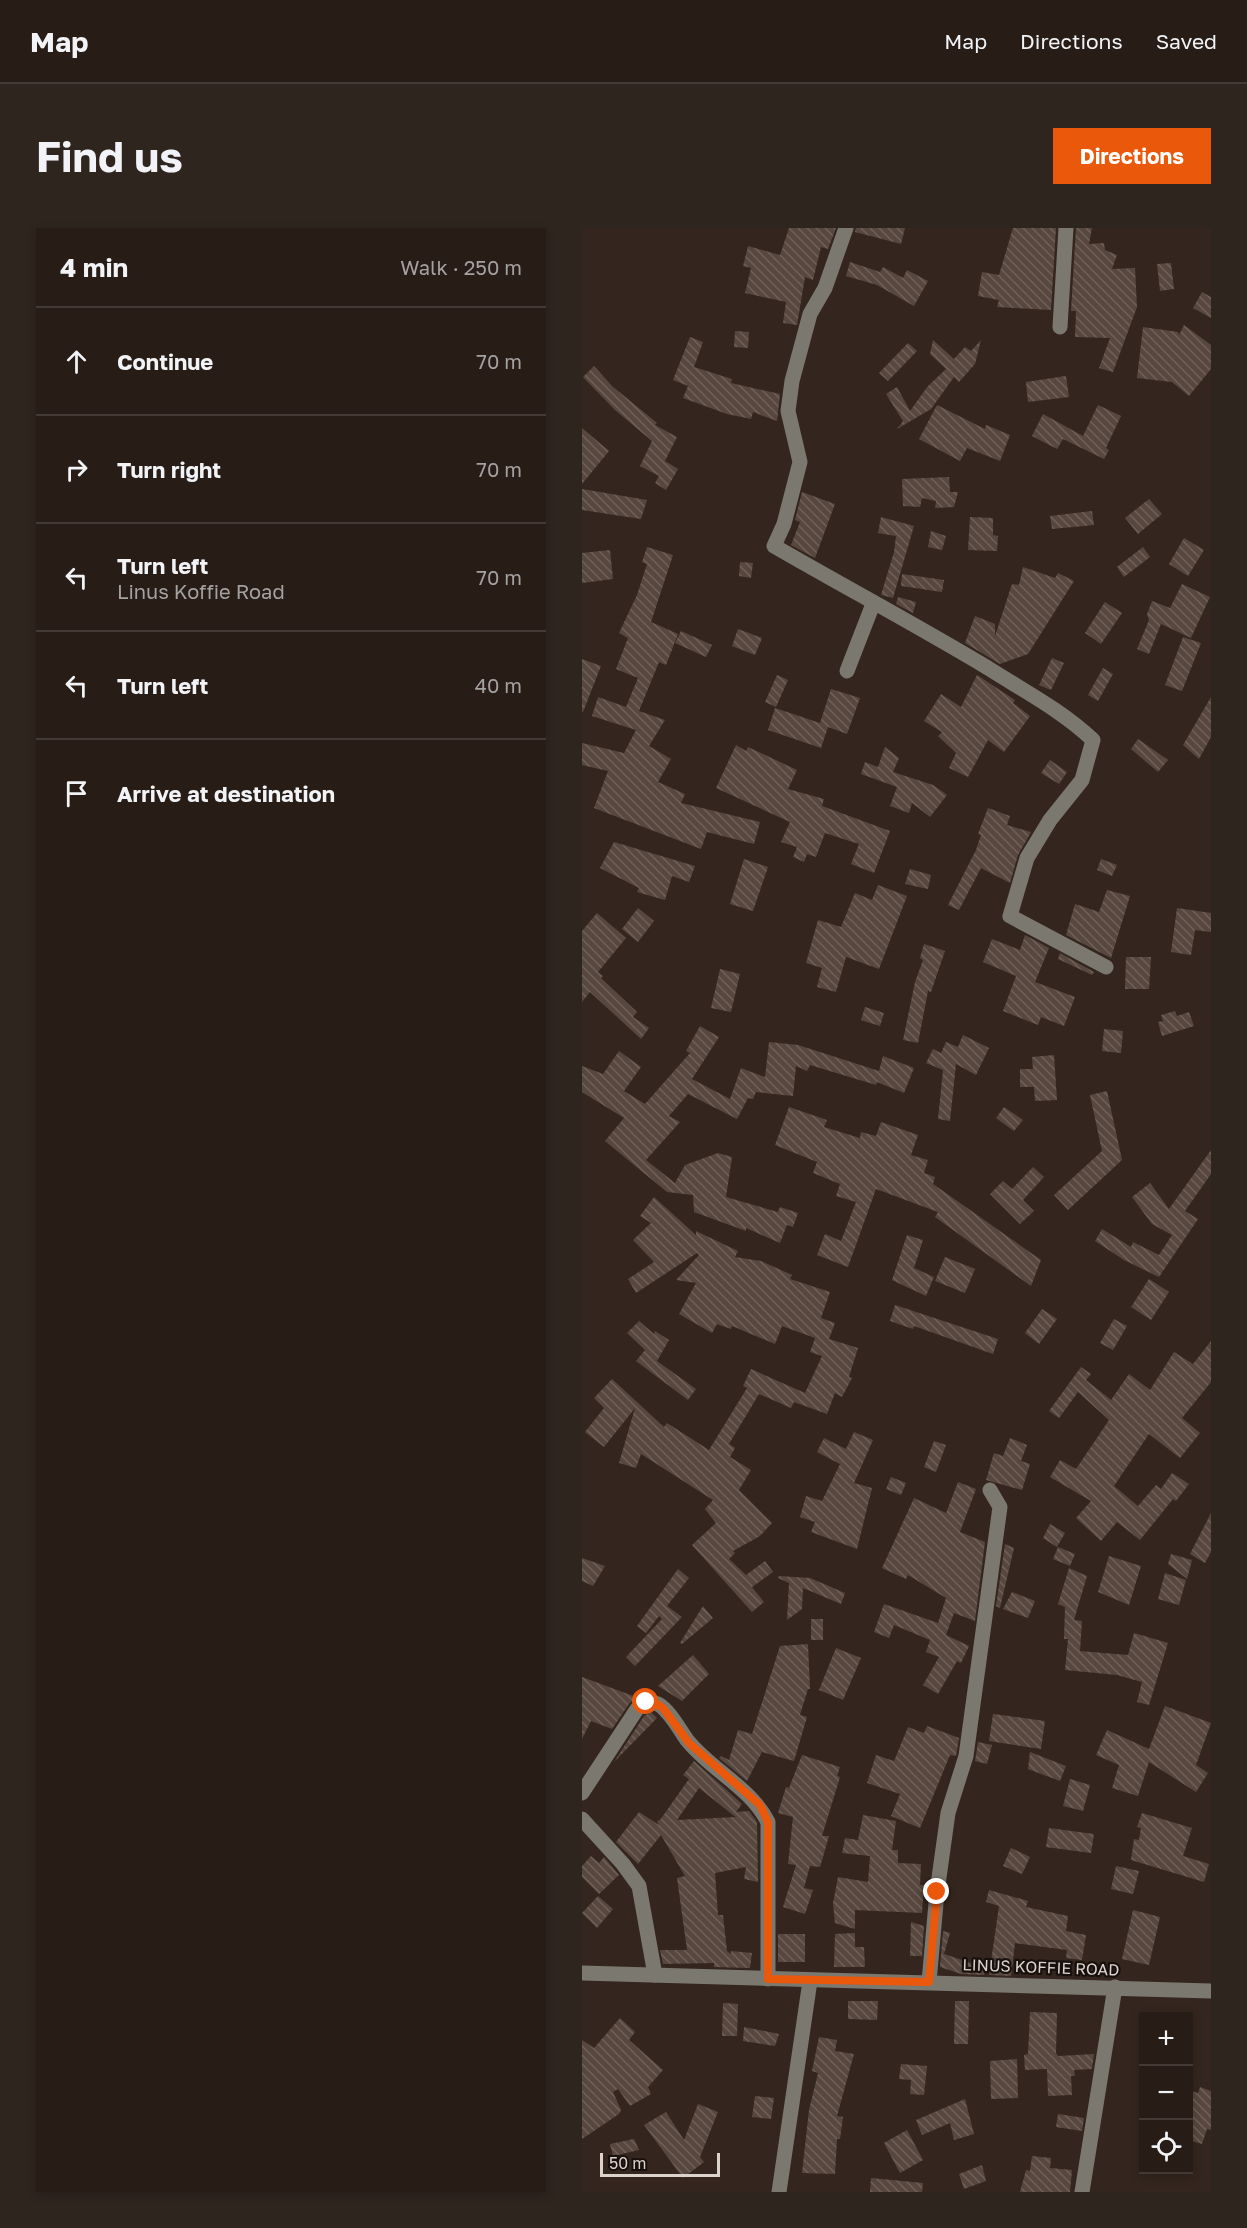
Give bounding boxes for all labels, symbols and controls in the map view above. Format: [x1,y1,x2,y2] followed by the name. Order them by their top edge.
[30,25,88,58] text: Map
[944,28,987,54] text: Map
[1020,28,1123,54] text: Directions
[1156,28,1217,54] text: Saved
[1053,128,1211,184] button: Directions
[36,131,183,181] text: Find us
[60,252,128,283] text: 4 min
[400,255,522,279] text: Walk · 250 m
[60,345,93,378] icon: ahead
[117,348,213,375] text: Continue
[476,349,522,373] text: 70 m
[60,453,93,486] icon: right
[117,456,221,483] text: Turn right
[476,457,522,481] text: 70 m
[117,552,208,579] text: Turn left
[60,561,93,594] icon: left
[476,565,522,589] text: 70 m
[117,579,285,603] text: Linus Koffie Road
[60,669,93,702] icon: left
[117,672,208,699] text: Turn left
[475,673,522,697] text: 40 m
[60,777,93,810] icon: arrive
[117,780,335,807] text: Arrive at destination
[632,1688,658,1714] route start
[923,1878,949,1904] route end
[962,1954,1120,1980] street label: LINUS KOFFIE ROAD
[1139,2012,1193,2174] map controls
[1139,2012,1193,2066] button: +
[1139,2066,1193,2120] button: −
[1139,2120,1193,2174] button: locate
[600,2150,720,2178] scale bar
[609,2153,646,2173] text: 50 m

